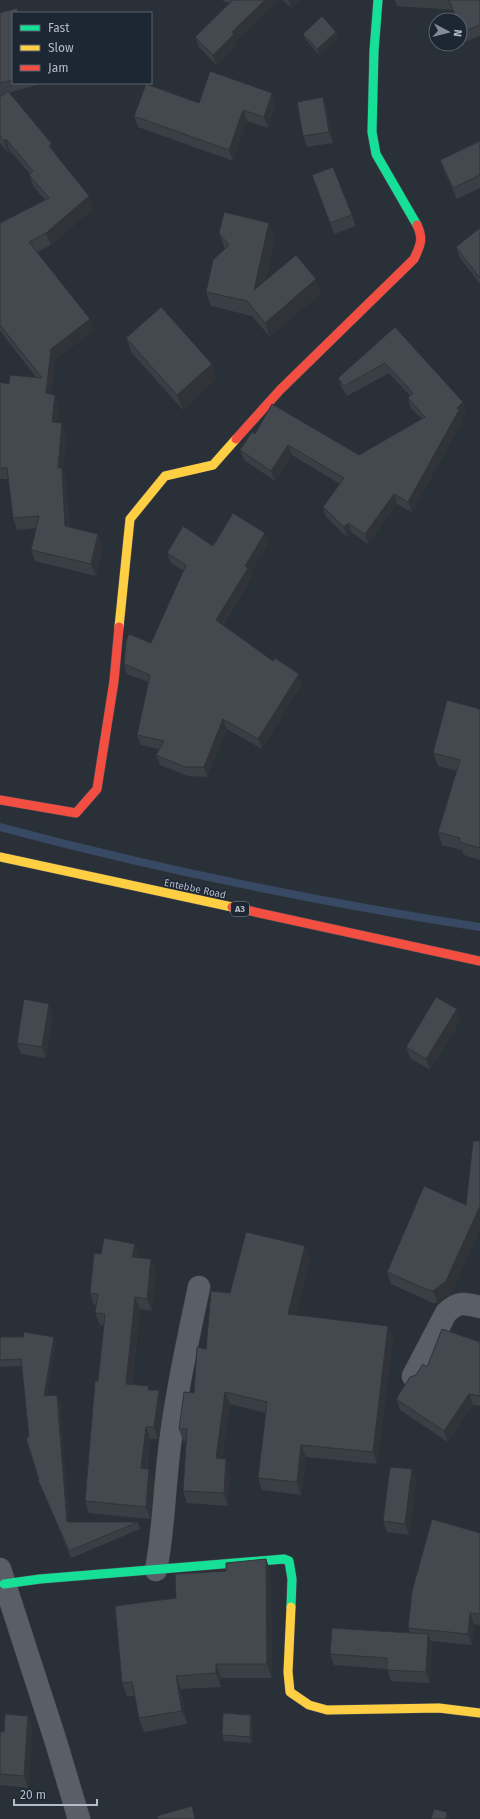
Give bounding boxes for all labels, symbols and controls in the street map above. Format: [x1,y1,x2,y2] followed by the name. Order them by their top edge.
[12,12,152,84] legend
[428,12,468,52] north arrow
[48,21,70,35] text: Fast
[451,29,464,38] text: N
[48,41,74,55] text: Slow
[48,61,68,75] text: Jam
[163,877,227,901] street label: Entebbe Road
[231,902,249,916] road number: A3
[14,1781,97,1807] scale bar
[20,1788,46,1802] text: 20 m

